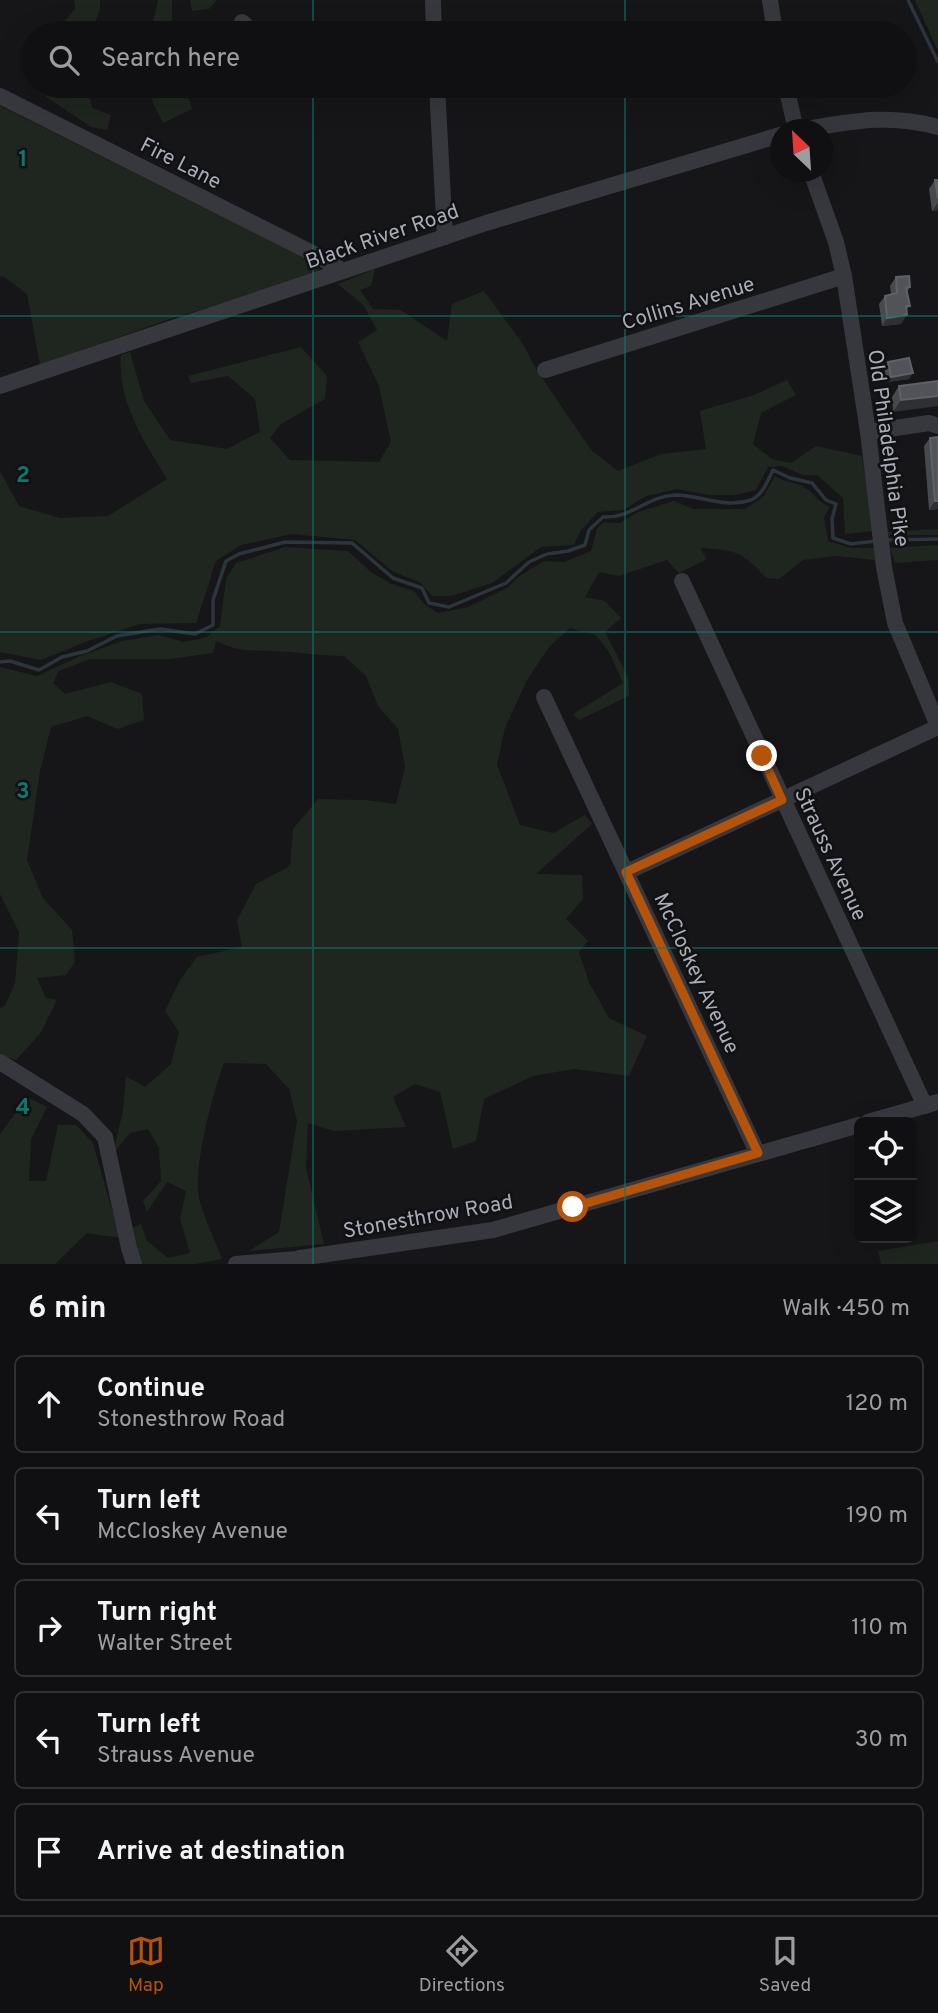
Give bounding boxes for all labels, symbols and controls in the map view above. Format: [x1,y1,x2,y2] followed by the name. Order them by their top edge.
[21,21,917,98] search box
[45,41,83,79] icon: search
[101,43,240,76] text: Search here
[770,119,833,182] north arrow
[135,132,225,196] street label: Fire Lane
[18,146,28,175] text: 1
[302,199,463,276] street label: Black River Road
[619,271,758,337] street label: Collins Avenue
[860,348,915,549] street label: Old Philadelphia Pike
[16,462,30,491] text: 2
[746,740,777,771] route end
[16,778,30,807] text: 3
[787,784,872,926] street label: Strauss Avenue
[647,889,745,1058] street label: McCloskey Avenue
[16,1094,30,1123] text: 4
[854,1117,917,1243] map controls
[854,1117,917,1180] button: locate
[854,1180,917,1243] button: layers
[341,1189,515,1246] street label: Stonesthrow Road
[557,1191,588,1222] route start
[28,1291,106,1328] text: 6 min
[782,1295,910,1324] text: Walk · 450 m
[97,1373,205,1406] text: Continue
[30,1385,68,1423] icon: ahead
[846,1390,908,1419] text: 120 m
[97,1406,285,1435] text: Stonesthrow Road
[97,1485,201,1518] text: Turn left
[30,1497,68,1535] icon: left
[846,1502,908,1531] text: 190 m
[97,1518,288,1547] text: McCloskey Avenue
[97,1597,217,1630] text: Turn right
[30,1609,68,1647] icon: right
[851,1614,908,1643] text: 110 m
[97,1630,233,1659] text: Walter Street
[97,1709,201,1742] text: Turn left
[30,1721,68,1759] icon: left
[855,1726,908,1755] text: 30 m
[97,1742,255,1771] text: Strauss Avenue
[30,1833,68,1871] icon: arrive
[97,1836,345,1869] text: Arrive at destination
[127,1932,165,1998] tab: Map
[419,1932,505,1998] tab: Directions
[759,1932,811,1998] tab: Saved

